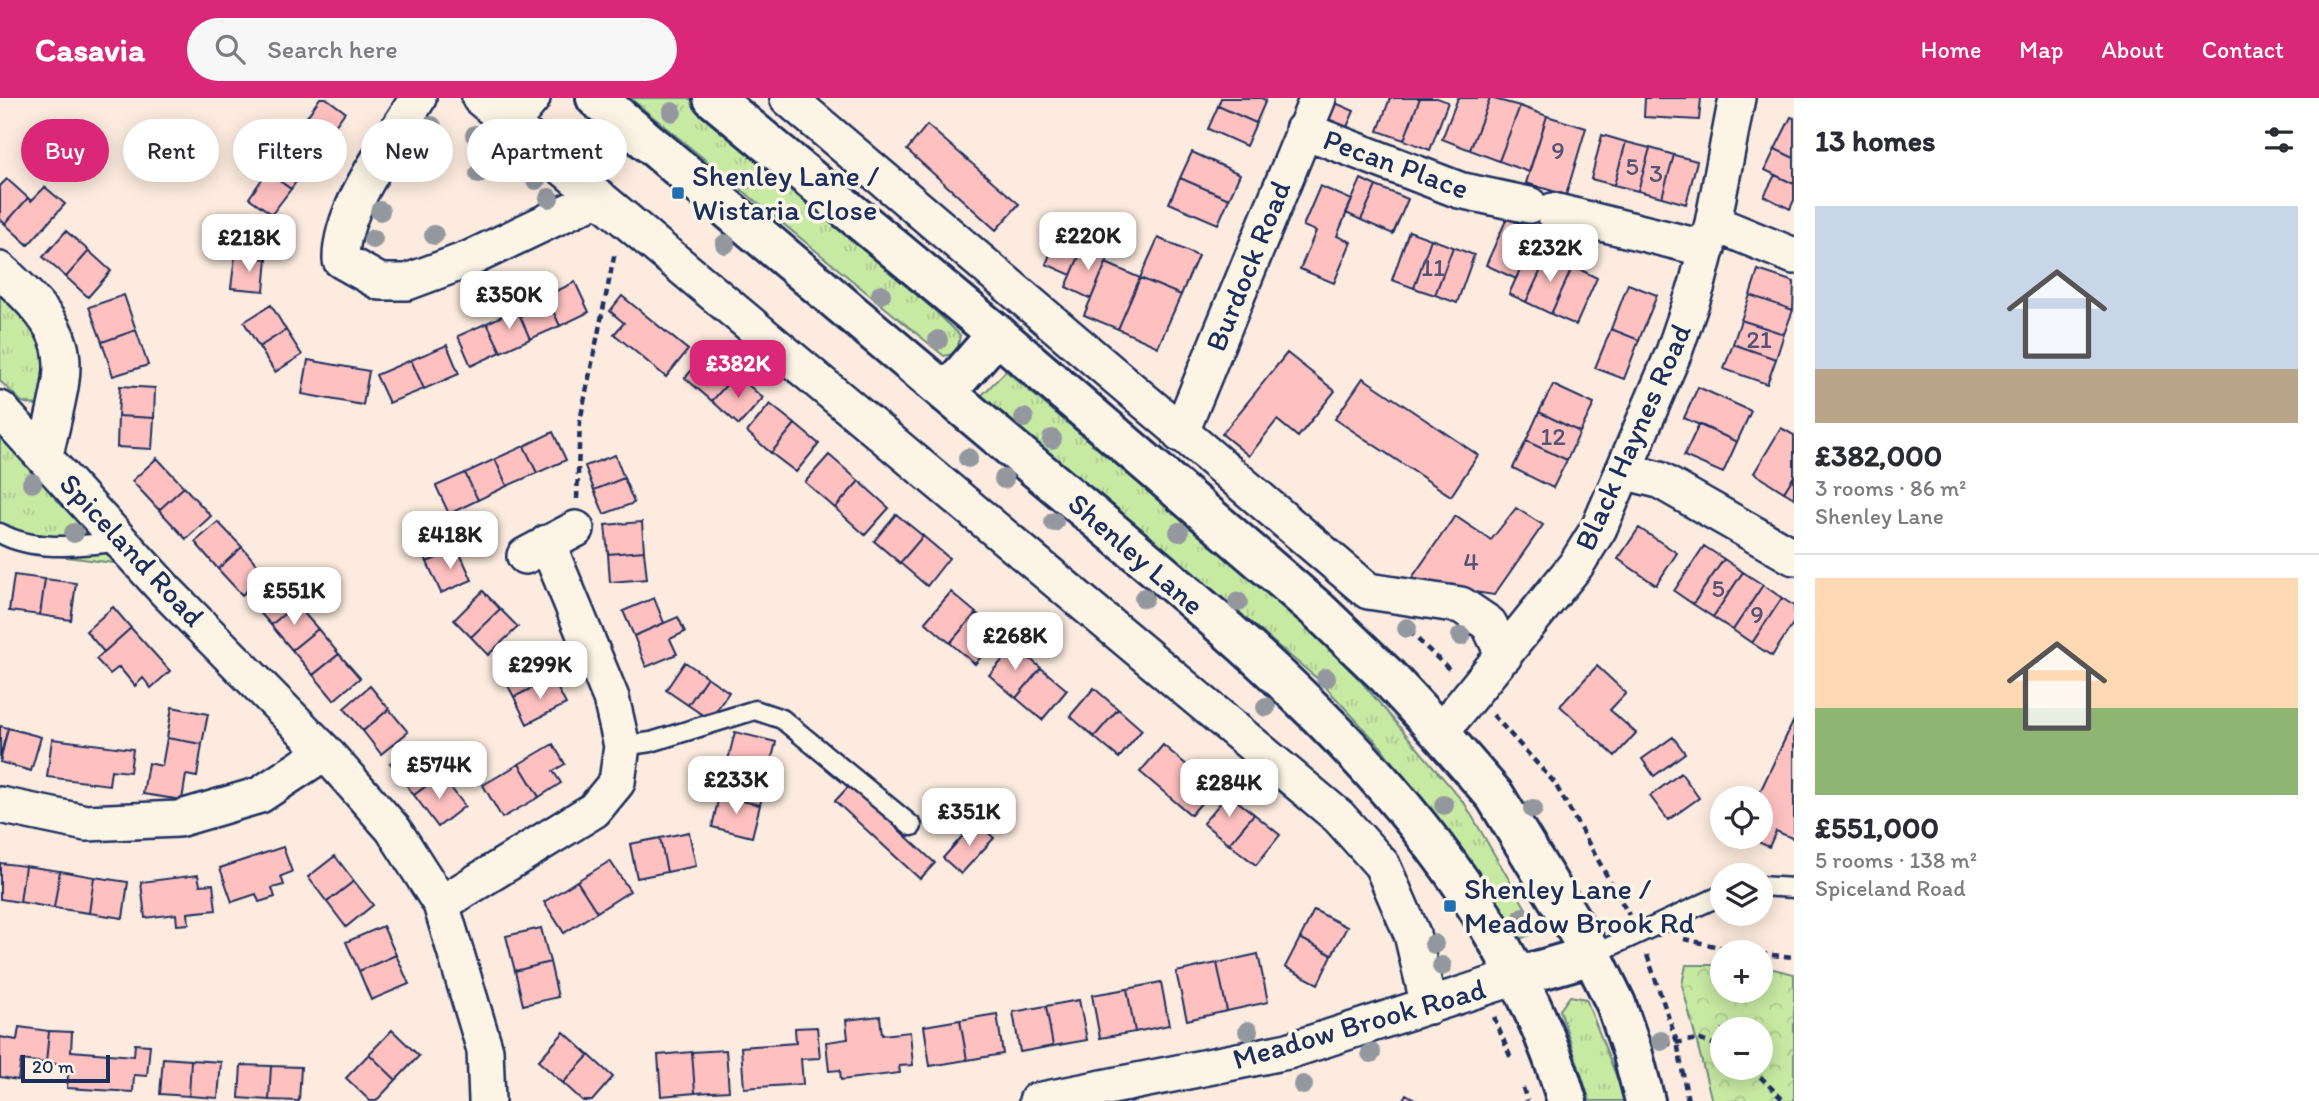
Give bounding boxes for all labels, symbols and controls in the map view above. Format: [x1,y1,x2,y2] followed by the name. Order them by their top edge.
[187,18,677,81] search box
[35,30,145,69] text: Casavia
[211,30,249,68] icon: search
[267,33,398,65] text: Search here
[1921,35,1981,64] text: Home
[2019,35,2063,64] text: Map
[2101,35,2164,64] text: About
[2202,35,2284,64] text: Contact
[21,119,109,182] chip: Buy
[123,119,219,182] chip: Rent
[233,119,347,182] chip: Filters
[361,119,453,182] chip: New
[467,119,627,182] chip: Apartment
[1319,120,1474,207] street label: Pecan Place
[2260,121,2298,159] icon: filters
[1815,122,1935,159] text: 13 homes
[1551,134,1565,166] house number: 9
[1625,150,1639,182] house number: 5
[692,157,880,228] place label: Shenley Lane / Wistaria Close
[1649,157,1663,189] house number: 3
[1197,175,1299,356] street label: Burdock Road
[670,185,686,201] marker: Shenley Lane / Wistaria Close
[1039,212,1137,272] pin: £220K
[200,214,298,274] pin: £218K
[1055,221,1121,249] text: £220K
[218,223,280,251] text: £218K
[1501,225,1599,284] pin: £232K
[1518,233,1582,261] text: £232K
[1421,251,1445,283] house number: 11
[1994,251,2120,377] icon: home
[460,272,558,331] pin: £350K
[476,280,542,308] text: £350K
[1566,317,1699,556] street label: Black Haynes Road
[1746,323,1772,355] house number: 21
[689,341,787,400] pin: £382K
[706,349,770,377] text: £382K
[1540,420,1566,452] house number: 12
[1815,437,1942,474] text: £382,000
[52,465,213,634] street label: Spiceland Road
[1815,474,1967,502] text: 3 rooms · 86 m²
[1061,485,1212,623] street label: Shenley Lane
[1815,502,1944,530] text: Shenley Lane
[401,512,499,571] pin: £418K
[418,520,482,548] text: £418K
[1463,545,1479,577] house number: 4
[245,568,343,627] pin: £551K
[1711,572,1725,604] house number: 5
[263,576,325,604] text: £551K
[1750,598,1764,630] house number: 9
[966,612,1064,672] pin: £268K
[983,621,1047,649] text: £268K
[1994,623,2120,749] icon: home
[491,642,589,701] pin: £299K
[508,650,572,678] text: £299K
[390,742,488,801] pin: £574K
[407,750,471,778] text: £574K
[687,756,785,816] pin: £233K
[1180,760,1278,819] pin: £284K
[704,765,768,793] text: £233K
[1196,768,1262,796] text: £284K
[1710,786,1773,1080] map controls
[1710,786,1773,849] button: locate
[920,788,1018,848] pin: £351K
[938,797,1000,825] text: £351K
[1815,809,1939,846] text: £551,000
[1815,846,1977,874] text: 5 rooms · 138 m²
[1710,863,1773,926] button: layers
[1464,870,1694,941] place label: Shenley Lane / Meadow Brook Rd
[1815,874,1966,902] text: Spiceland Road
[1442,898,1458,914] marker: Shenley Lane / Meadow Brook Rd
[1710,940,1773,1003] button: +
[1228,970,1490,1077] street label: Meadow Brook Road
[1710,1017,1773,1080] button: −
[21,1052,110,1084] scale bar
[32,1055,74,1078] text: 20 m

